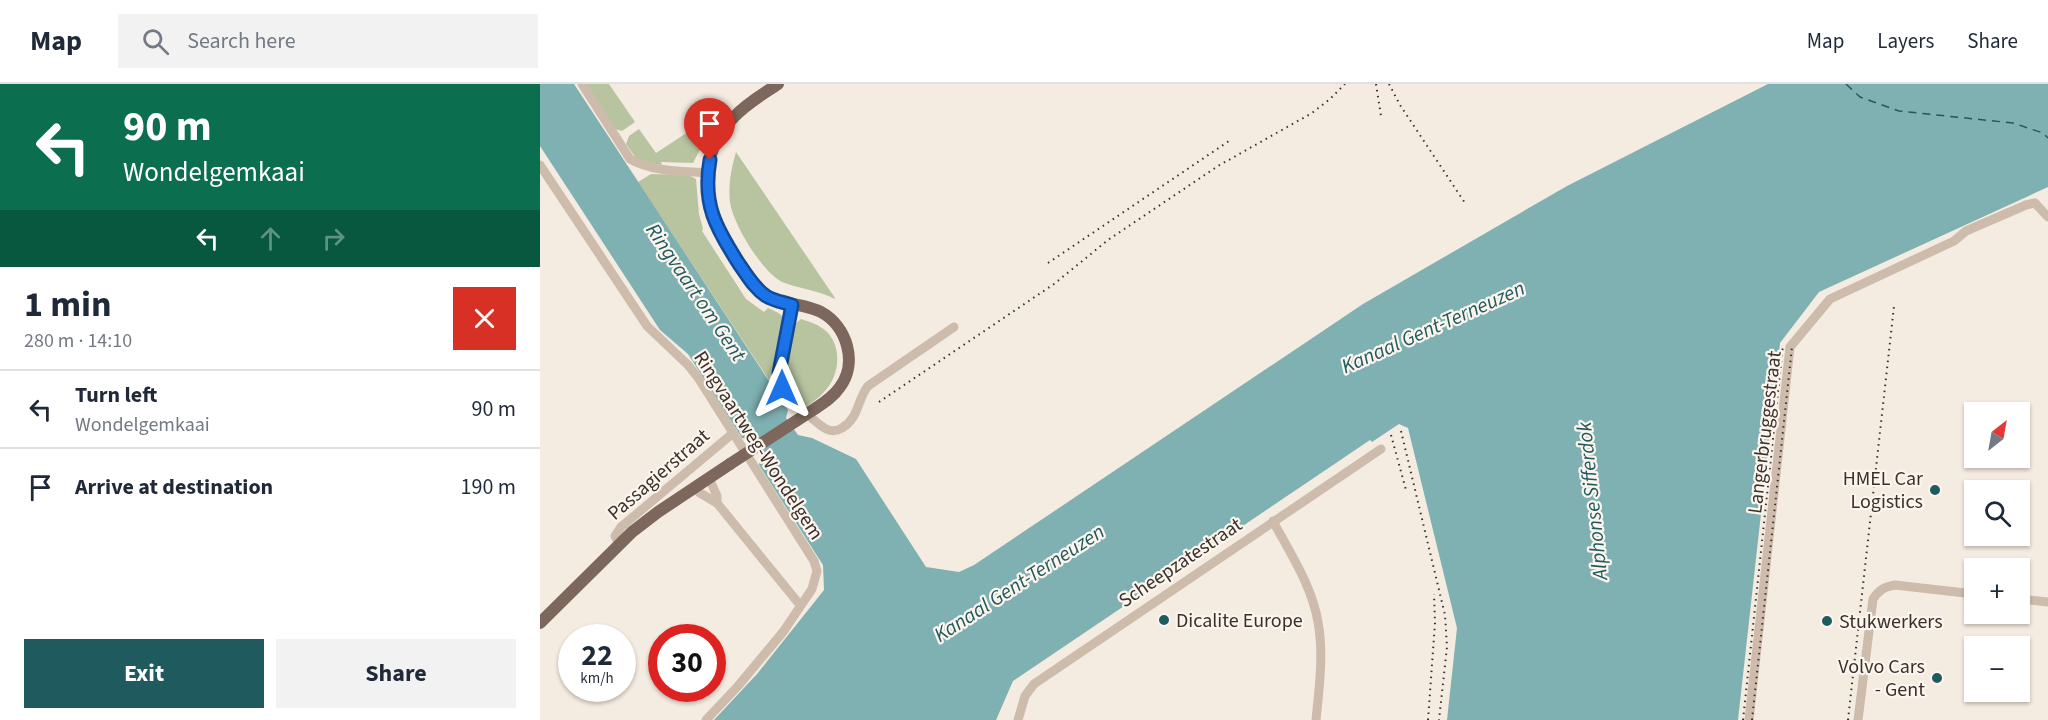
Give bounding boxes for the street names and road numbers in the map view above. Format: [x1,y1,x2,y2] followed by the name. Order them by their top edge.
[686,346,830,545] street label: Ringvaartweg-Wondelgem
[1741,349,1789,515] street label: Langerbruggestraat
[602,422,716,527] street label: Passagierstraat
[1113,511,1248,615] street label: Scheepzatestraat

